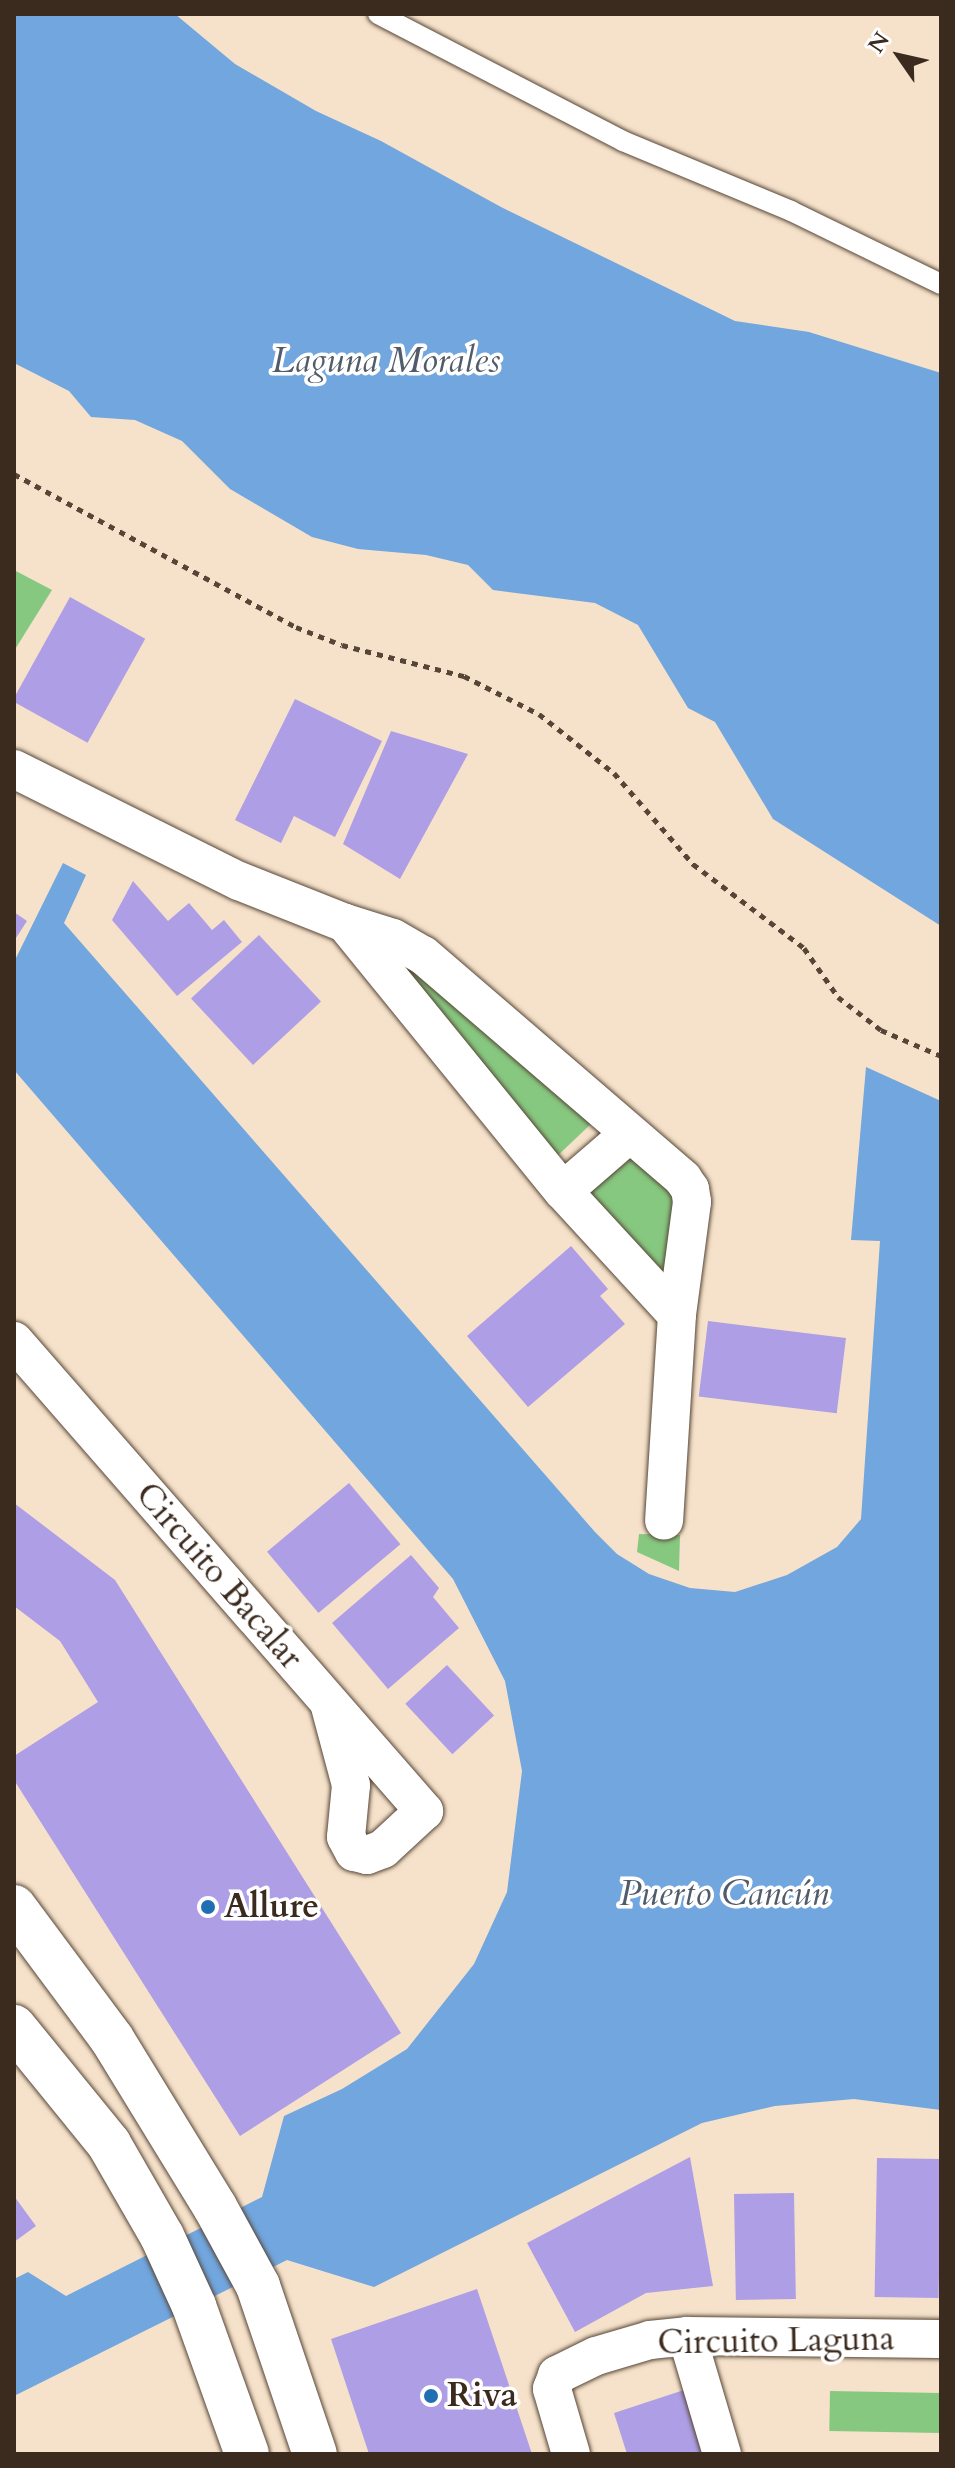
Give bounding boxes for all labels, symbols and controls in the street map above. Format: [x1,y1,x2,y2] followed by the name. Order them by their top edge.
[859,16,939,96] north arrow
[861,26,897,59] text: N
[272,339,500,383] water label: Laguna Morales
[127,1474,311,1678] street label: Circuito Bacalar
[619,1872,829,1916] water label: Puerto Cancún
[224,1887,319,1927] place label: Allure
[199,1898,217,1916] marker: Allure
[657,2319,895,2363] street label: Circuito Laguna
[447,2376,517,2416] place label: Riva
[422,2387,440,2405] marker: Riva

